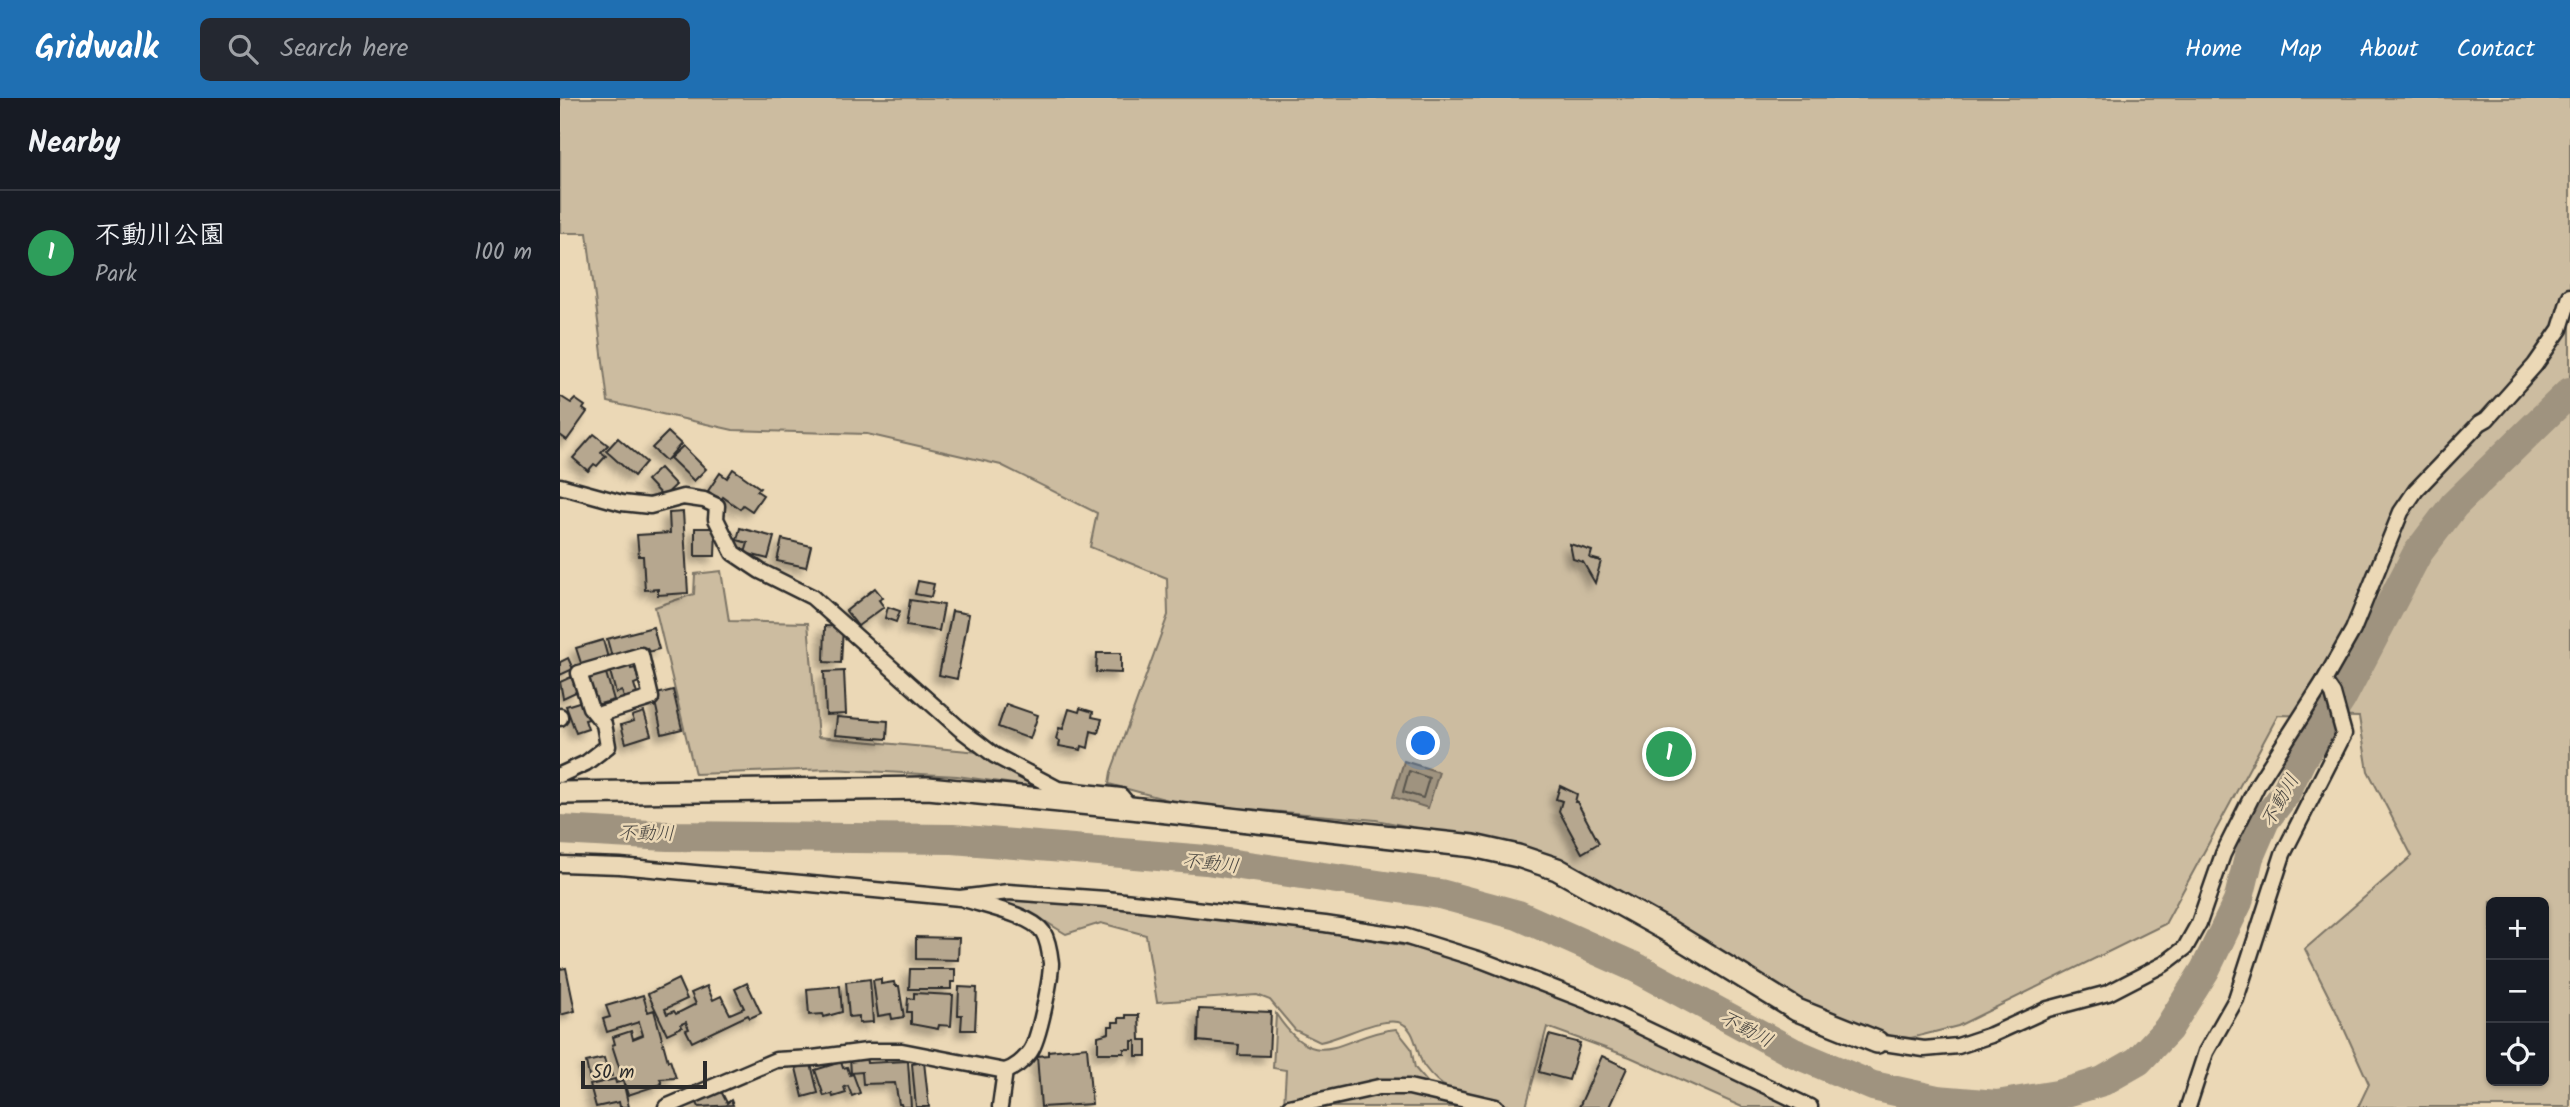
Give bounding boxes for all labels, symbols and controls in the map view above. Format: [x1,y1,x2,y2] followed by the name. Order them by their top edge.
[200,18,690,81] search box
[35,23,158,76] text: Gridwalk
[280,28,409,70] text: Search here
[224,30,262,68] icon: search
[2185,30,2242,69] text: Home
[2280,30,2322,69] text: Map
[2360,30,2418,69] text: About
[2456,30,2535,69] text: Contact
[28,120,120,168] text: Nearby
[95,215,225,257] text: 不動川公園
[48,235,54,271] text: 1
[474,235,532,271] text: 100 m
[95,257,137,293] text: Park
[1406,726,1440,760] your location
[1646,728,1692,780] pin: 1
[2253,769,2308,833] water label: 不動川
[617,819,675,849] water label: 不動川
[1181,846,1241,882] water label: 不動川
[2486,897,2549,1086] map controls
[2486,897,2549,960] button: +
[2486,960,2549,1023] button: −
[1714,1003,1778,1056] water label: 不動川
[2486,1023,2549,1086] button: locate
[581,1058,707,1090] scale bar
[592,1058,634,1088] text: 50 m

